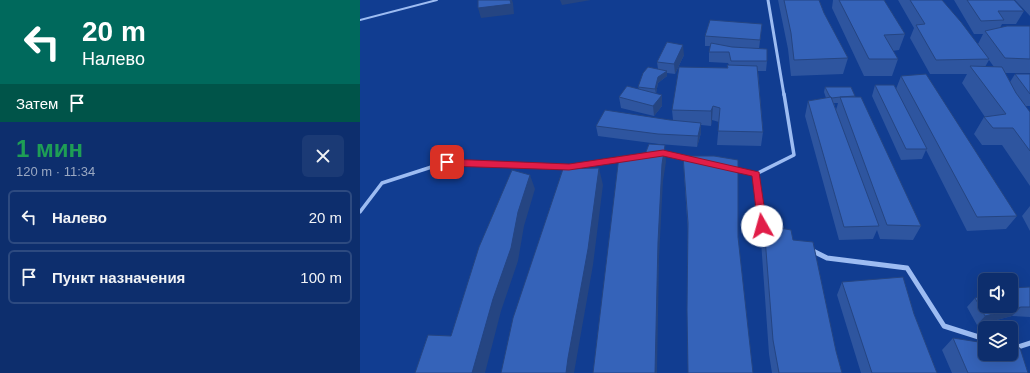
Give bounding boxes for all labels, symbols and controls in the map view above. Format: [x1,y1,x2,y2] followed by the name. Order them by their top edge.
[16,16,68,68] icon: left
[82,16,146,47] text: 20 m
[82,49,145,69] text: Налево
[66,92,88,114] icon: arrive
[16,95,58,112] text: Затем
[16,135,83,162] text: 1 мин
[302,135,344,177] button: close
[430,145,464,179] pin
[436,151,458,173] icon: arrive
[16,164,95,179] text: 120 m · 11:34
[741,205,783,247] position arrow
[18,206,40,228] icon: left
[52,209,107,226] text: Налево
[309,209,342,226] text: 20 m
[18,266,40,288] icon: arrive
[52,269,185,286] text: Пункт назначения
[300,269,342,286] text: 100 m
[978,273,1018,361] map controls
[978,273,1018,313] button: sound
[978,321,1018,361] button: layers

